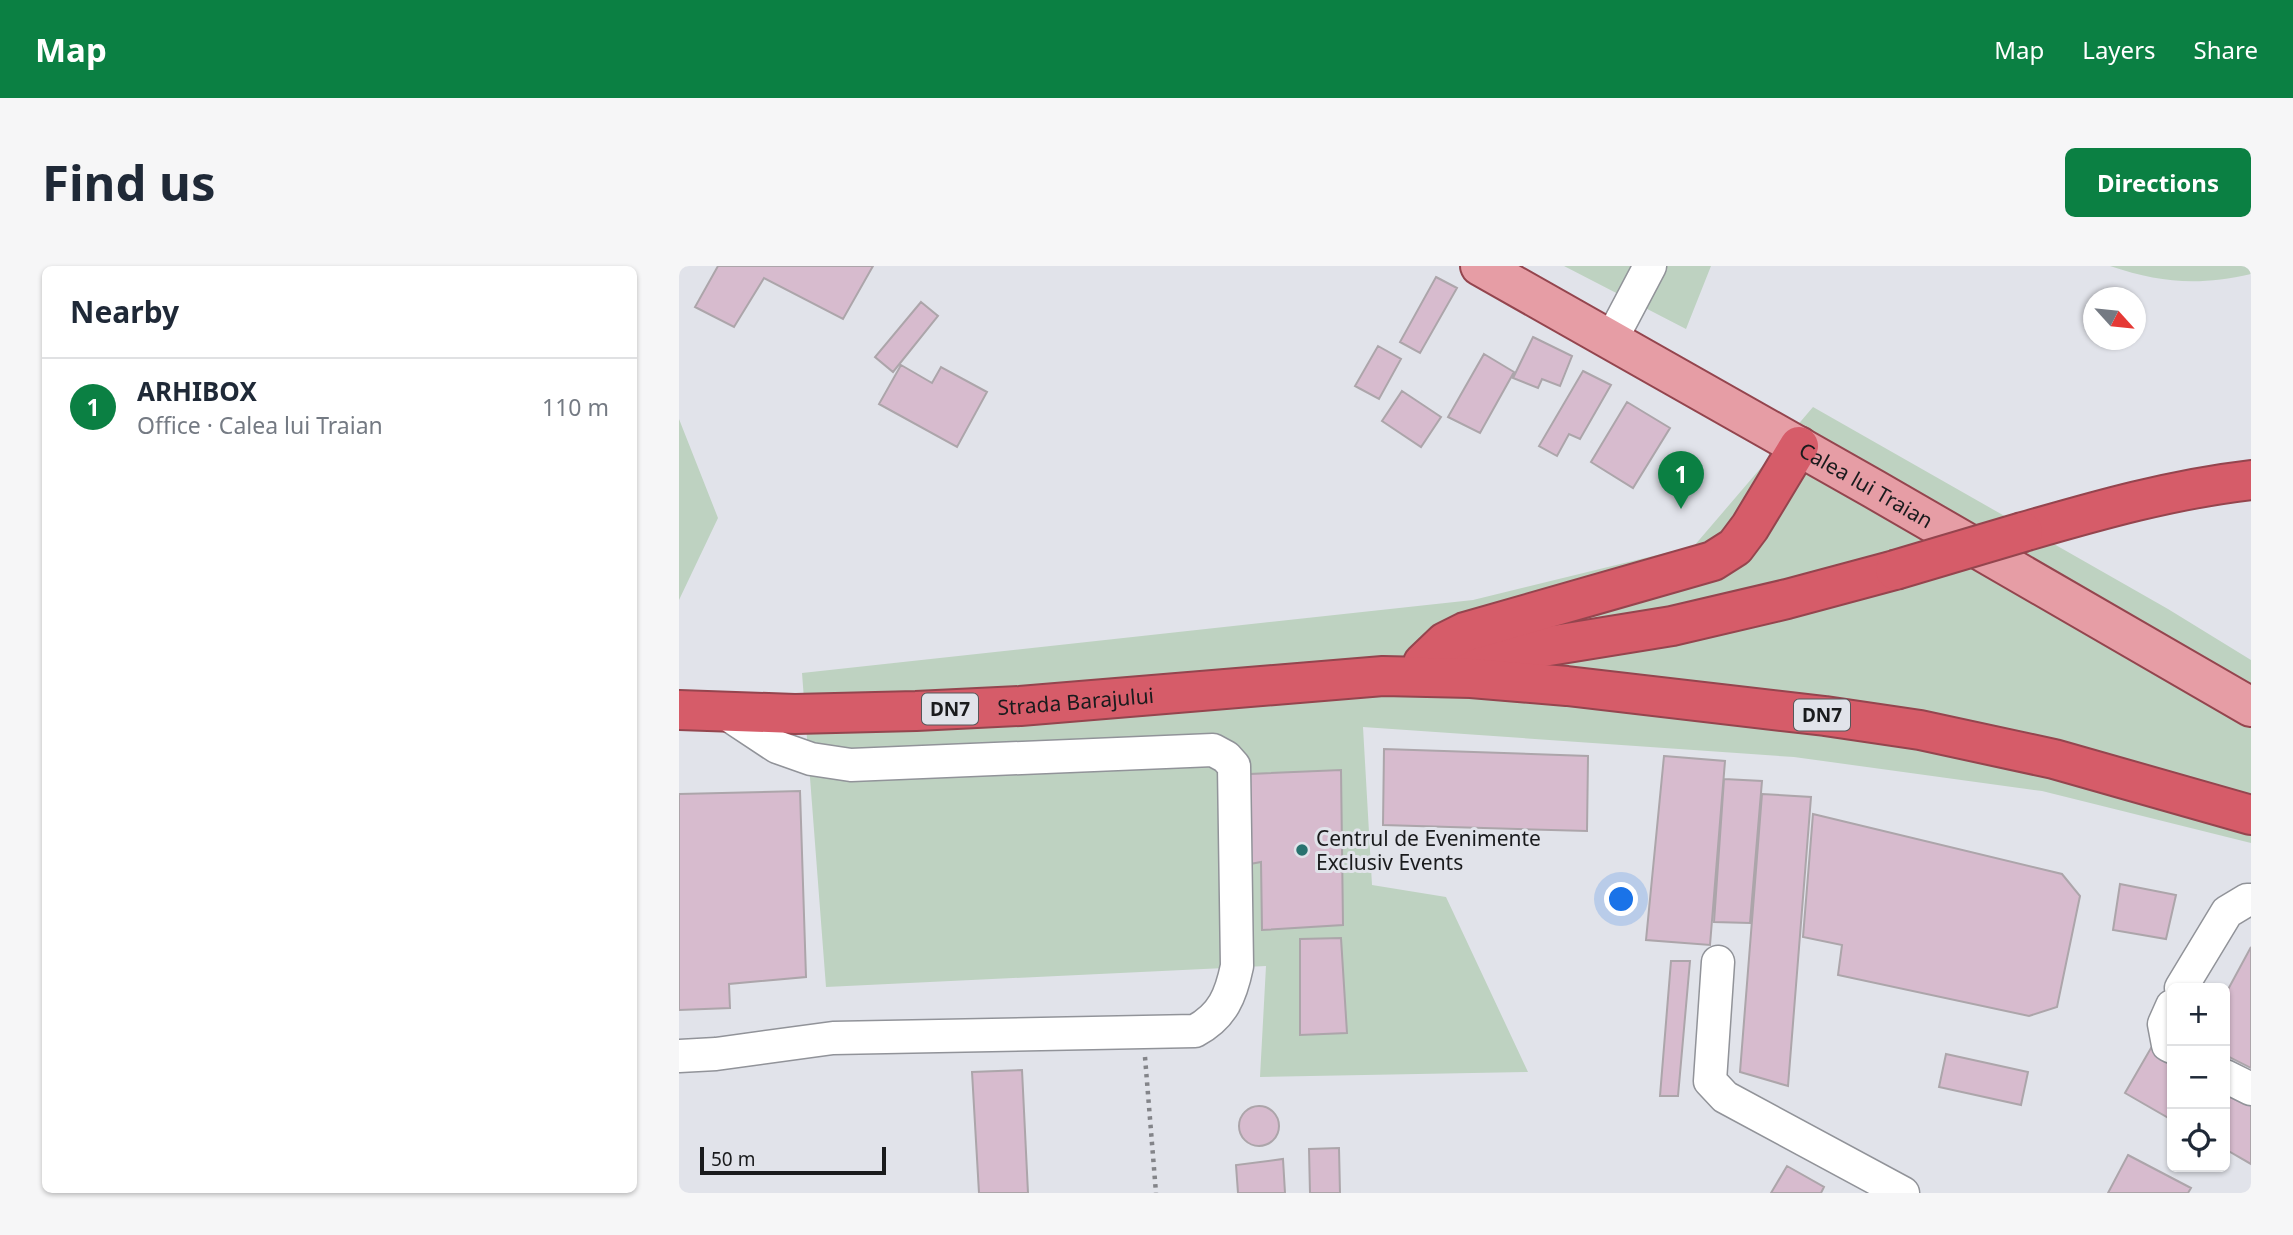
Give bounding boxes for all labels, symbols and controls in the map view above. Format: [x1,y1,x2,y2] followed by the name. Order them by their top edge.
[35,27,107,72] text: Map
[1994,33,2044,66] text: Map
[2082,33,2156,66] text: Layers
[2194,33,2258,66] text: Share
[2065,148,2251,217] button: Directions
[42,149,216,215] text: Find us
[2083,287,2146,350] north arrow
[70,291,179,332] text: Nearby
[137,373,257,409] text: ARHIBOX
[86,391,100,423] text: 1
[542,391,609,423] text: 110 m
[137,409,383,441] text: Office · Calea lui Traian
[1794,436,1938,534] street label: Calea lui Traian
[1658,451,1704,509] pin: 1
[997,681,1155,721] street label: Strada Barajului
[922,694,978,724] road number: DN7
[1794,699,1850,730] road number: DN7
[1316,824,1541,876] place label: Centrul de Evenimente Exclusiv Events
[1294,842,1310,858] marker: Centrul de Evenimente Exclusiv Events
[1604,882,1638,916] your location
[2167,983,2230,1172] map controls
[2167,983,2230,1046] button: +
[2167,1046,2230,1109] button: −
[2167,1109,2230,1172] button: locate
[700,1144,885,1176] scale bar
[711,1146,755,1172] text: 50 m

